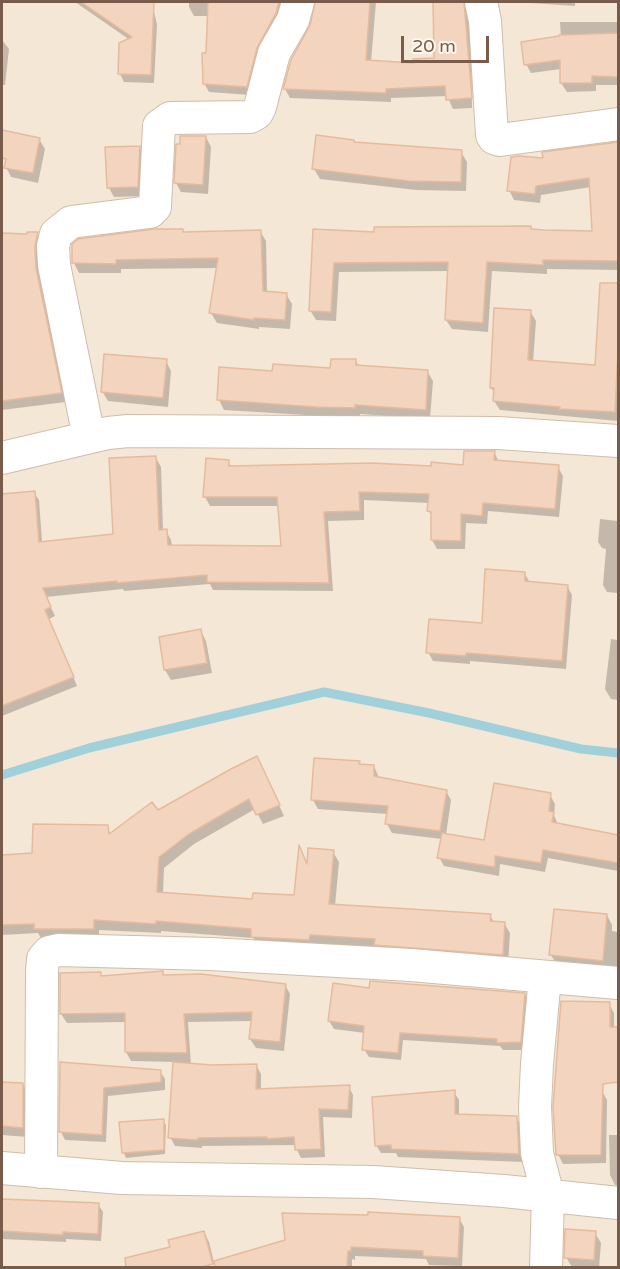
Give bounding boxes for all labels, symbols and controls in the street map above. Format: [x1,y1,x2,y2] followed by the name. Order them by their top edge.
[404,24,492,62] scale bar
[412,35,456,57] text: 20 m

